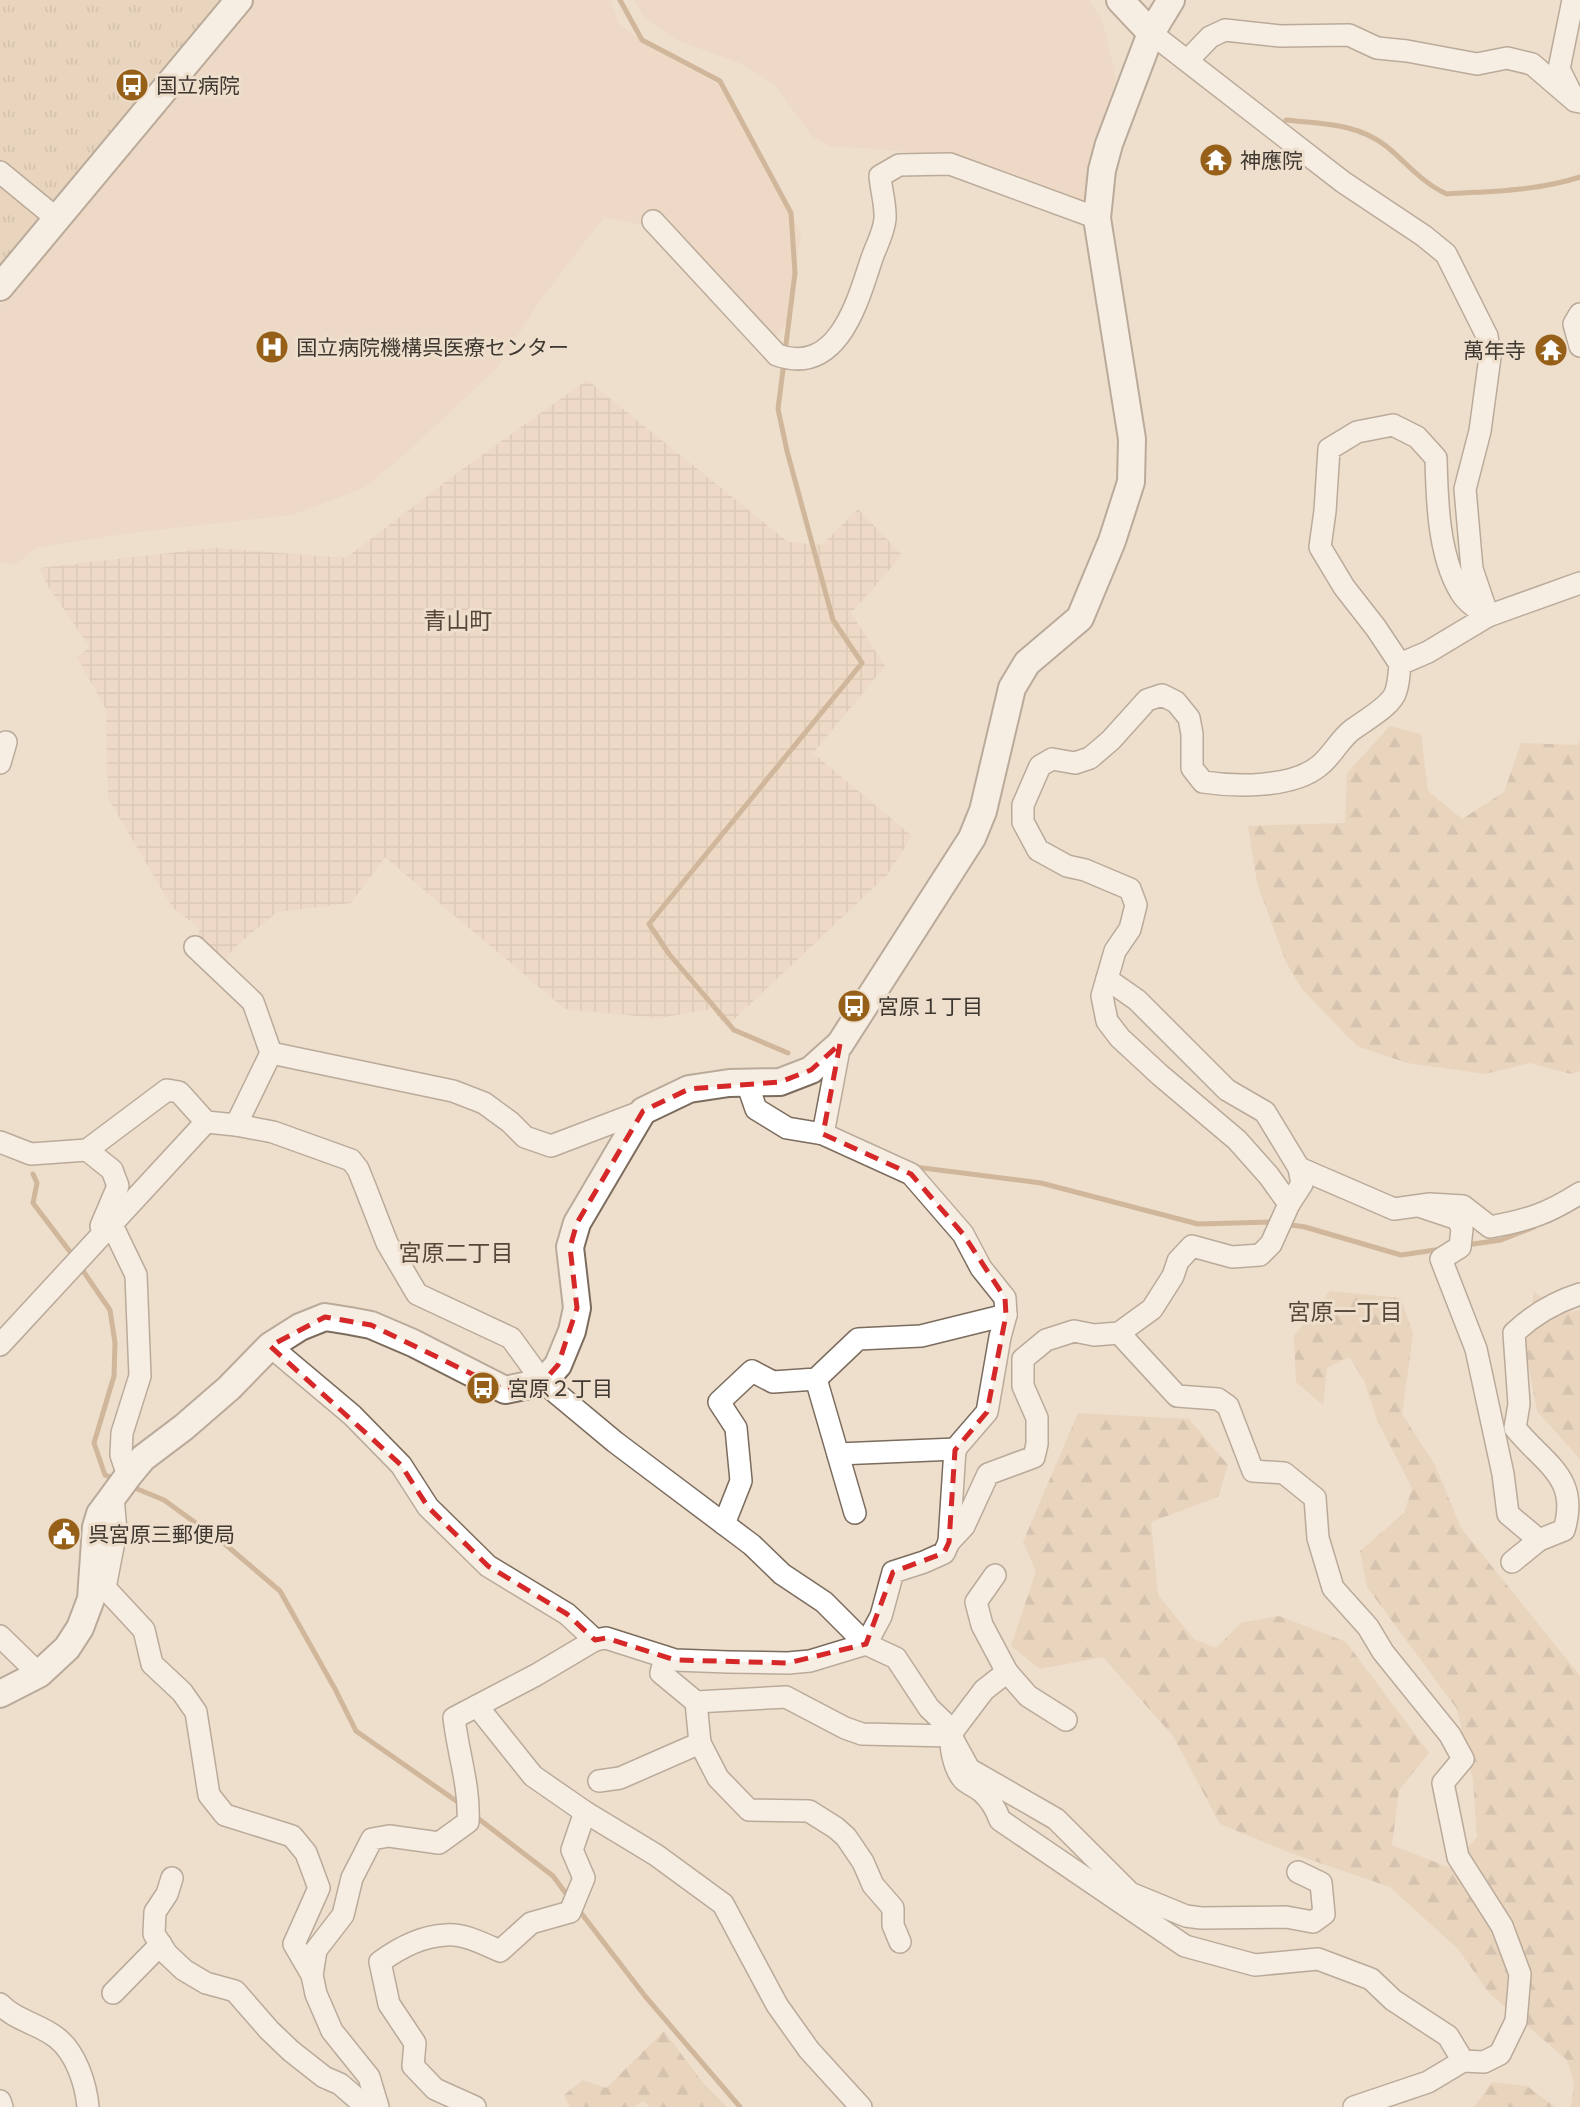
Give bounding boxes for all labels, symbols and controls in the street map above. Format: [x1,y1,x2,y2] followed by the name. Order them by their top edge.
[113,66,151,104] bus stop icon: 国立病院
[156,71,240,99] place label: 国立病院
[1197,141,1235,179] temple icon: 神應院
[1240,146,1303,174] place label: 神應院
[253,328,291,366] hospital icon: 国立病院機構呉医療センター
[1532,331,1570,369] temple icon: 萬年寺
[296,333,569,361] place label: 国立病院機構呉医療センター
[1463,336,1526,364] place label: 萬年寺
[424,605,493,635] district label: 青山町
[835,987,873,1025] bus stop icon: 宮原１丁目
[878,992,983,1020] place label: 宮原１丁目
[399,1237,514,1267] district label: 宮原二丁目
[1288,1296,1403,1326] district label: 宮原一丁目
[464,1369,502,1407] bus stop icon: 宮原２丁目
[508,1374,613,1402] place label: 宮原２丁目
[45,1515,83,1553] public building icon: 呉宮原三郵便局
[88,1520,235,1548] place label: 呉宮原三郵便局

